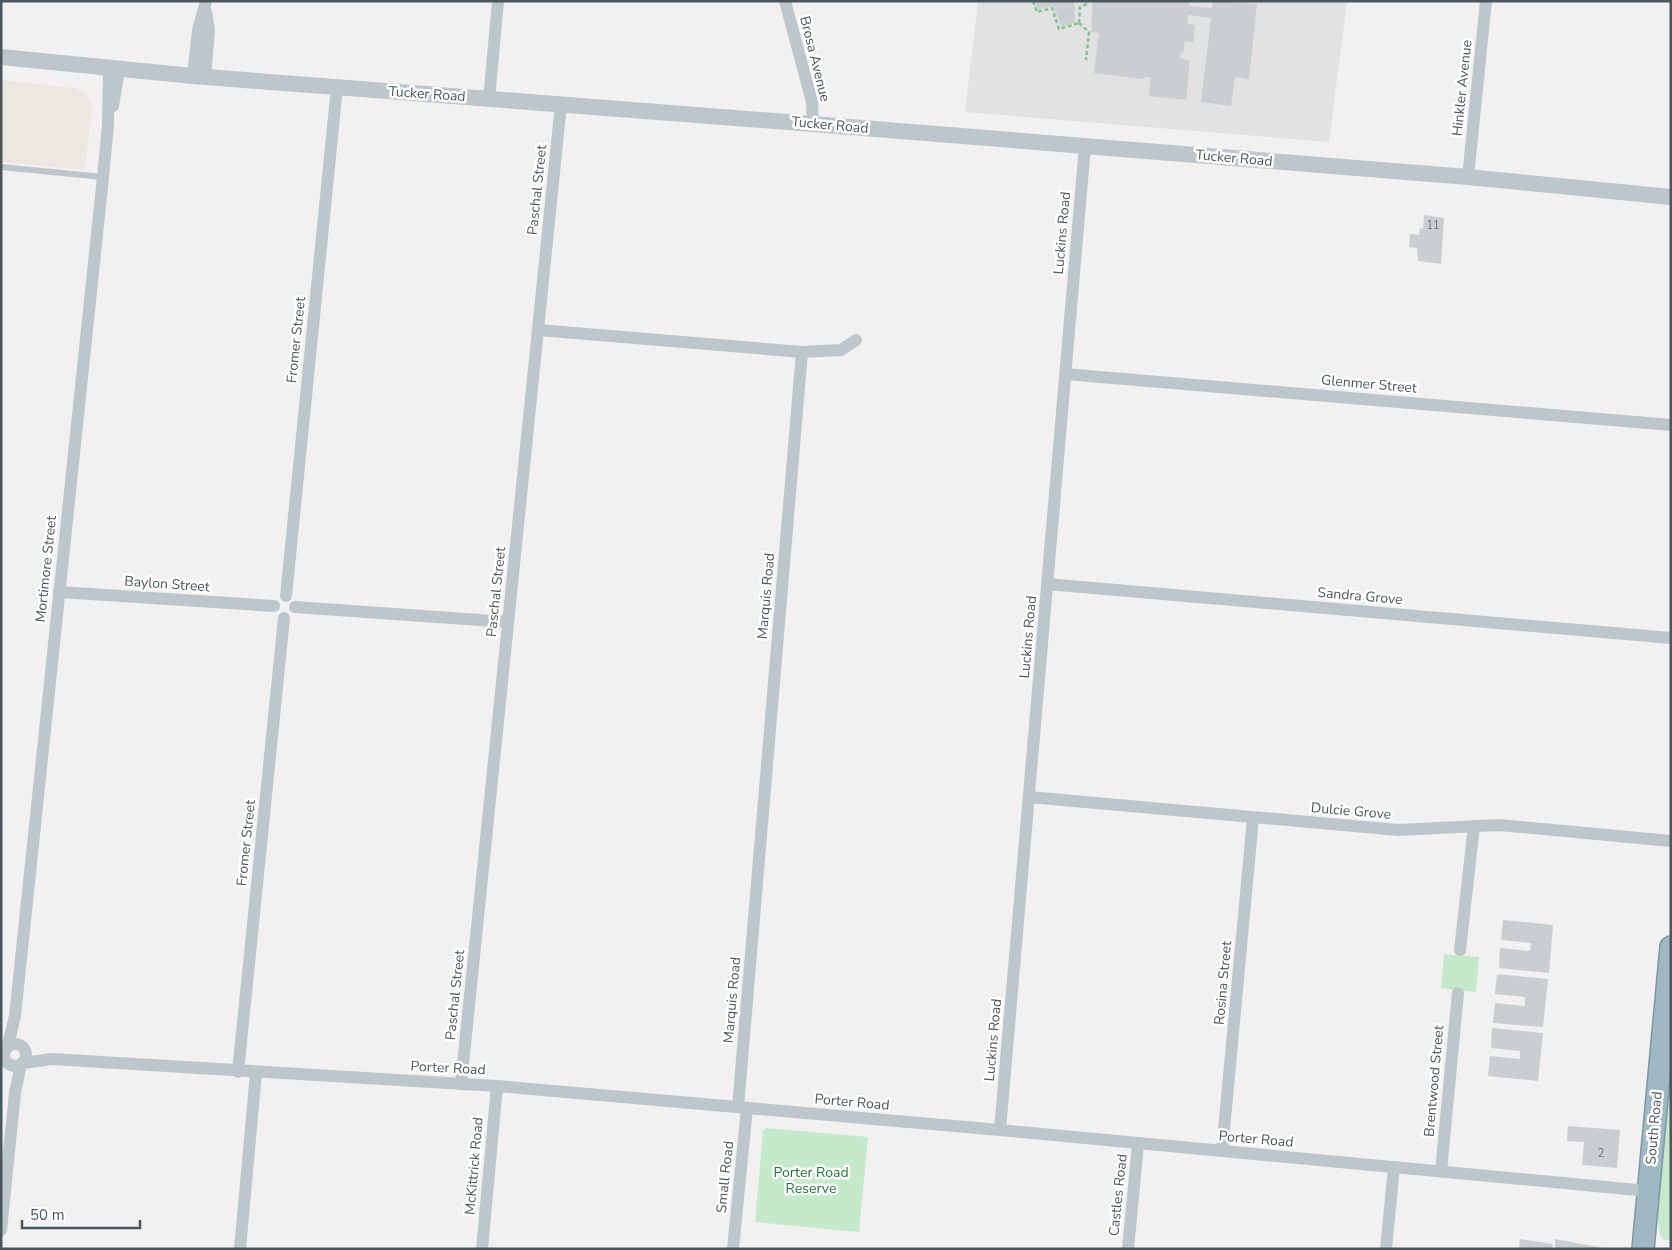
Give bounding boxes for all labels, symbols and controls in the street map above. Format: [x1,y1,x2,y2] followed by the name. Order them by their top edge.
[795,14,835,104] street label: Brosa Avenue
[1448,39,1476,137] street label: Hinkler Avenue
[388,82,466,106] street label: Tucker Road
[791,112,869,138] street label: Tucker Road
[523,144,551,236] street label: Paschal Street
[1195,145,1273,171] street label: Tucker Road
[1049,191,1075,275] street label: Luckins Road
[1426,218,1440,233] house number: 11
[282,296,310,384] street label: Fromer Street
[1320,370,1418,398] street label: Glenmer Street
[31,515,61,623] street label: Mortimore Street
[482,546,510,638] street label: Paschal Street
[753,552,779,640] street label: Marquis Road
[124,572,210,596] street label: Baylon Street
[1317,583,1403,609] street label: Sandra Grove
[1015,595,1041,679] street label: Luckins Road
[1310,798,1392,824] street label: Dulcie Grove
[232,799,260,887] street label: Fromer Street
[1210,940,1236,1026] street label: Rosina Street
[441,949,469,1041] street label: Paschal Street
[719,956,745,1044] street label: Marquis Road
[980,998,1006,1082] street label: Luckins Road
[1420,1024,1448,1138] street label: Brentwood Street
[410,1057,486,1079] street label: Porter Road
[814,1089,890,1115] street label: Porter Road
[1641,1091,1667,1165] street label: South Road
[460,1116,488,1216] street label: McKittrick Road
[1218,1126,1294,1152] street label: Porter Road
[712,1140,738,1214] street label: Small Road
[1598,1146,1604,1161] house number: 2
[1104,1153,1132,1237] street label: Castles Road
[773,1163,849,1198] park label: Porter Road Reserve
[22,1198,140,1230] scale bar
[30,1205,65,1225] text: 50 m

